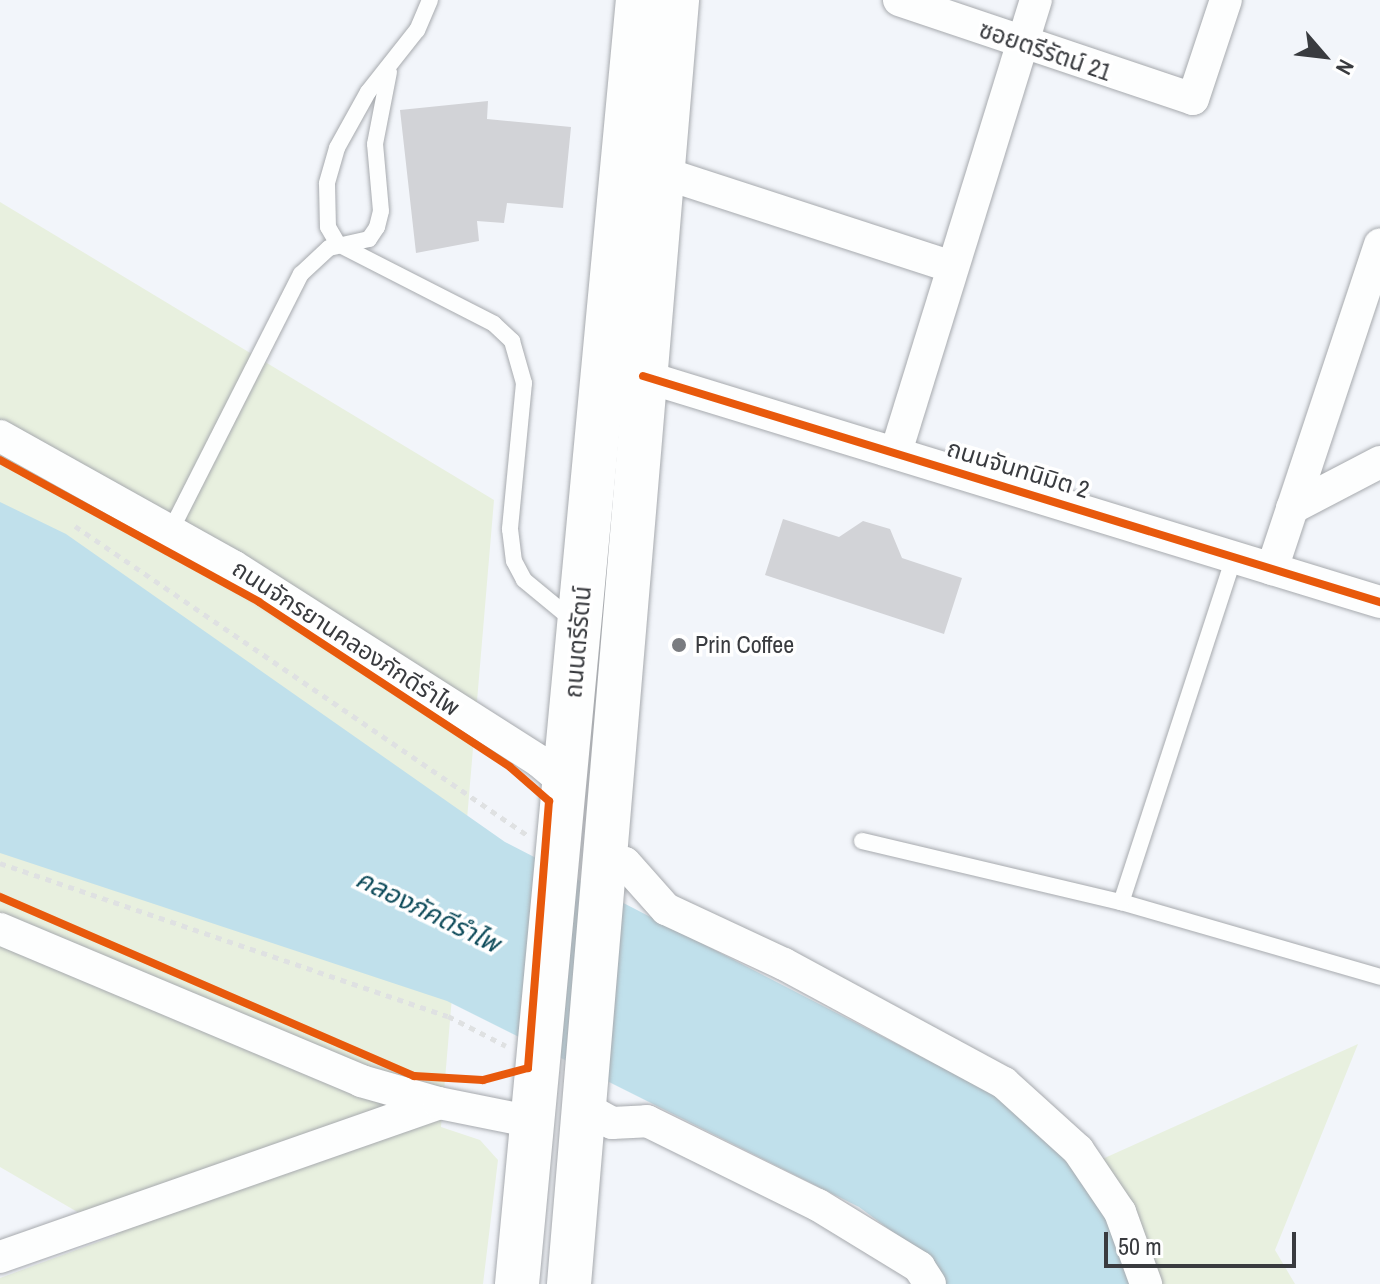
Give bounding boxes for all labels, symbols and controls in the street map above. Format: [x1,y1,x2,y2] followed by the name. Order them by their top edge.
[975,15,1115,87] street label: ซอยตรีรัตน์ 21
[1284,16,1364,96] north arrow
[1329,54,1361,80] text: N
[943,434,1093,504] street label: ถนนจันทนิมิต 2
[227,554,465,722] street label: ถนนจักรยานคลองภักดีรำไพ
[559,585,597,699] street label: ถนนตรีรัตน์
[695,631,794,659] place label: Prin Coffee
[670,636,688,654] marker: Prin Coffee
[351,863,505,959] water label: คลองภัคดีรำไพ
[1108,1216,1300,1266] scale bar
[1118,1230,1162,1262] text: 50 m

